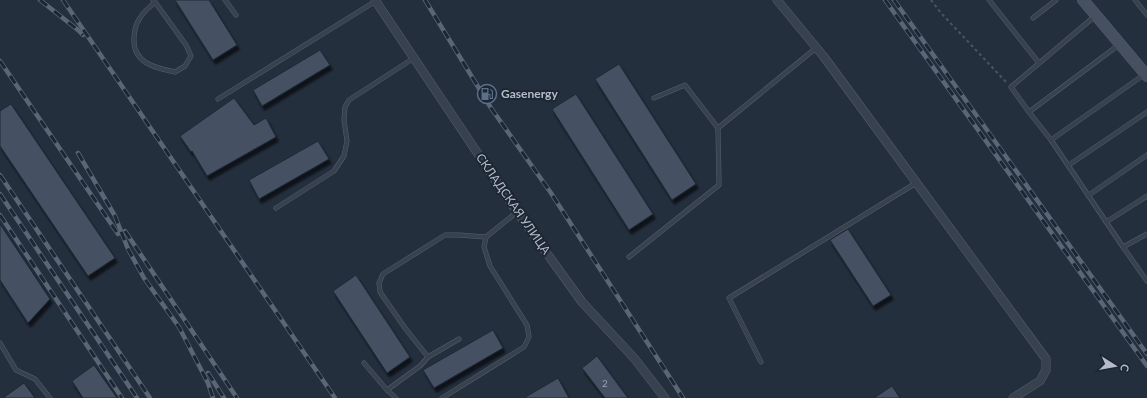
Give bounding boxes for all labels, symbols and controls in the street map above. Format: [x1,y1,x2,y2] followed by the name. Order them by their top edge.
[476,83,498,105] fuel station icon: Gasenergy
[501,86,558,101] place label: Gasenergy
[473,150,554,258] street label: СКЛАДСКАЯ УЛИЦА
[1095,346,1135,386] north arrow
[1118,363,1132,374] text: С
[602,377,608,389] house number: 2

